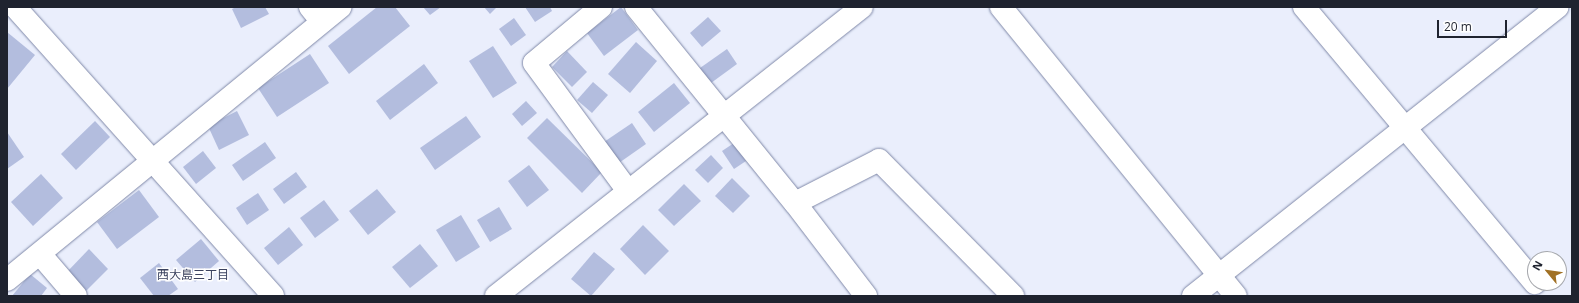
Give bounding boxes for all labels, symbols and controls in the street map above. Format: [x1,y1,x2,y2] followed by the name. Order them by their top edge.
[1439,12,1509,38] scale bar
[1444,18,1472,35] text: 20 m
[1527,251,1567,291] north arrow
[1528,258,1546,273] text: N
[157,268,229,282] district label: 西大島三丁目

